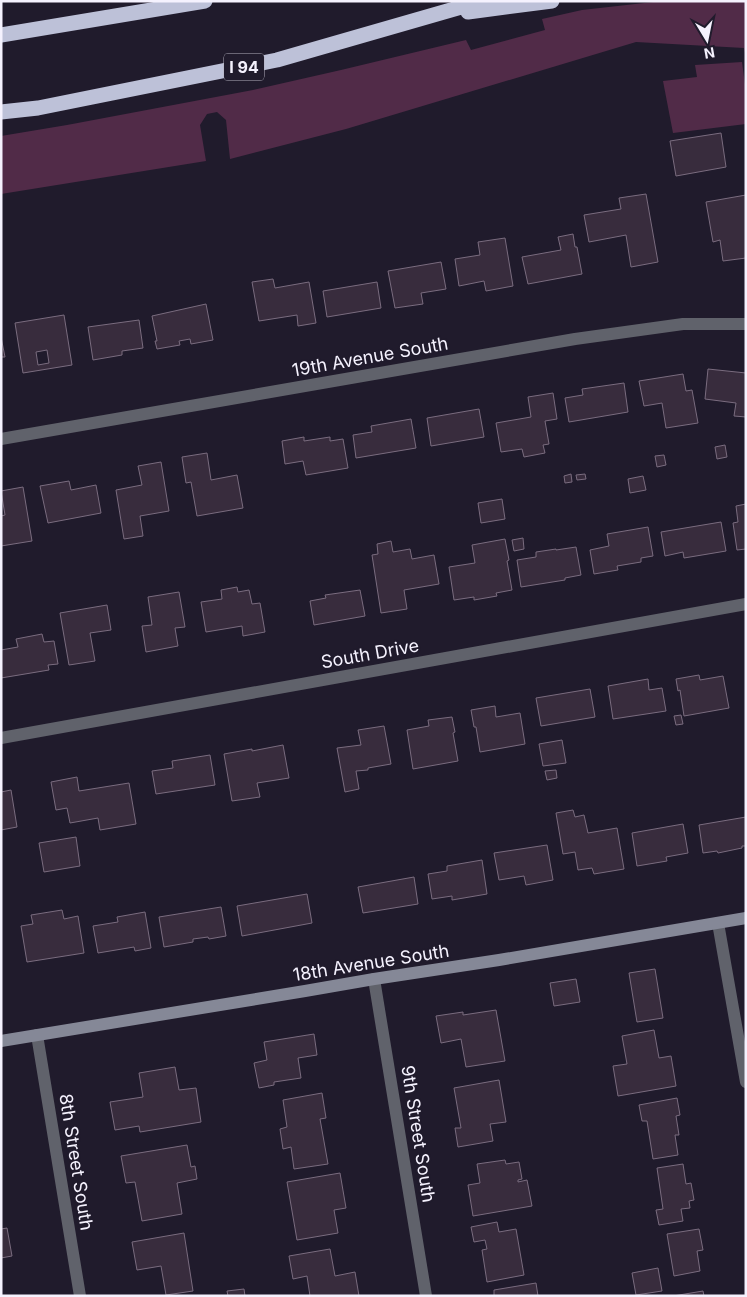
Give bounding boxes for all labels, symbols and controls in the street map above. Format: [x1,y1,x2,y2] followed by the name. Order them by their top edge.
[682,15,732,65] north arrow
[703,44,716,63] text: N
[224,54,264,80] road number: I 94
[290,332,450,381] street label: 19th Avenue South
[319,635,421,672] street label: South Drive
[291,940,451,985] street label: 18th Avenue South
[397,1064,440,1204] street label: 9th Street South
[55,1092,98,1232] street label: 8th Street South

